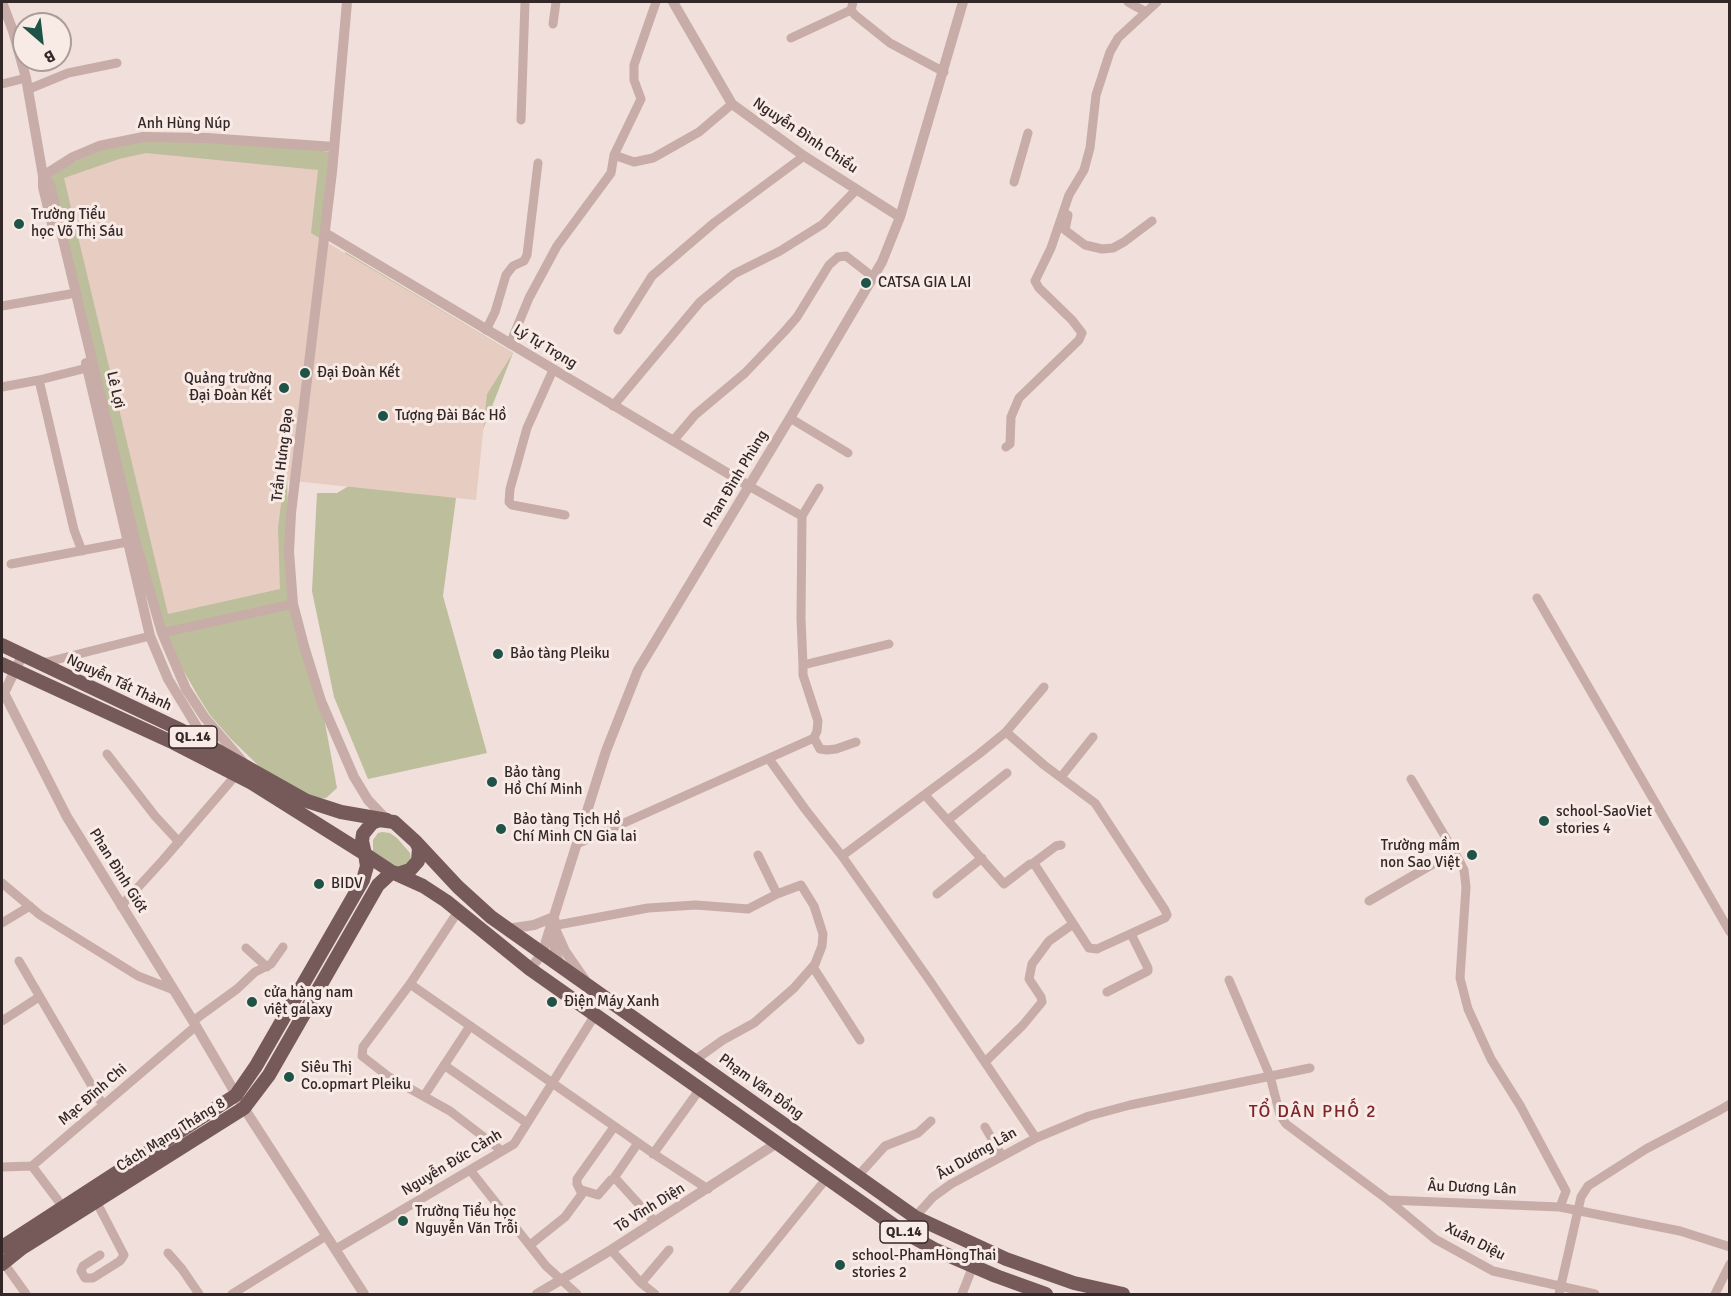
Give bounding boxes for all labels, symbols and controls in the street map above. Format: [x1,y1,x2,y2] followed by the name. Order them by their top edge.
[12,12,72,72] north arrow
[40,45,59,67] text: B
[749,94,861,178] street label: Nguyễn Đình Chiểu
[138,115,230,133] street label: Anh Hùng Núp
[31,206,123,241] place label: Trường Tiểu học Võ Thị Sáu
[12,217,26,231] marker: Trường Tiểu học Võ Thị Sáu
[878,274,971,292] place label: CATSA GIA LAI
[859,276,873,290] marker: CATSA GIA LAI
[510,321,580,373] street label: Lý Tự Trọng
[317,364,400,382] place label: Đại Đoàn Kết
[298,366,312,380] marker: Đại Đoàn Kết
[102,370,128,410] street label: Lê Lợi
[184,370,272,405] place label: Quảng trường Đại Đoàn Kết
[277,381,291,395] marker: Quảng trường Đại Đoàn Kết
[268,407,298,503] street label: Trần Hưng Đạo
[395,407,506,425] place label: Tượng Đài Bác Hồ
[376,409,390,423] marker: Tượng Đài Bác Hồ
[700,427,772,531] street label: Phan Đình Phùng
[510,645,610,663] place label: Bảo tàng Pleiku
[491,647,505,661] marker: Bảo tàng Pleiku
[64,651,174,715] street label: Nguyễn Tất Thành
[169,726,217,748] road number: QL.14
[504,764,582,799] place label: Bảo tàng Hồ Chí Minh
[485,775,499,789] marker: Bảo tàng Hồ Chí Minh
[1556,803,1652,838] place label: school-SaoViet stories 4
[513,811,637,846] place label: Bảo tàng Tịch Hồ Chí Minh CN Gia lai
[1537,814,1551,828] marker: school-SaoViet stories 4
[494,822,508,836] marker: Bảo tàng Tịch Hồ Chí Minh CN Gia lai
[85,825,151,917] street label: Phan Đình Giót
[1380,837,1460,872] place label: Trường mầm non Sao Việt
[1465,848,1479,862] marker: Trường mầm non Sao Việt
[331,875,363,893] place label: BIDV
[312,877,326,891] marker: BIDV
[264,984,353,1019] place label: cửa hàng nam việt galaxy
[564,993,659,1011] place label: Điện Máy Xanh
[245,995,259,1009] marker: cửa hàng nam việt galaxy
[545,995,559,1009] marker: Điện Máy Xanh
[715,1050,807,1124] street label: Phạm Văn Đồng
[301,1059,411,1094] place label: Siêu Thị Co.opmart Pleiku
[55,1060,131,1130] street label: Mạc Đĩnh Chi
[282,1070,296,1084] marker: Siêu Thị Co.opmart Pleiku
[113,1094,229,1176] street label: Cách Mạng Tháng 8
[1249,1101,1377,1123] district label: TỔ DÂN PHỐ 2
[934,1124,1020,1184] street label: Âu Dương Lân
[399,1126,505,1200] street label: Nguyễn Đức Cảnh
[1427,1177,1517,1199] street label: Âu Dương Lân
[612,1179,688,1237] street label: Tô Vĩnh Diện
[415,1203,518,1238] place label: Trường Tiểu học Nguyễn Văn Trỗi
[396,1214,410,1228] marker: Trường Tiểu học Nguyễn Văn Trỗi
[1442,1219,1508,1265] street label: Xuân Diệu
[880,1221,928,1243] road number: QL.14
[852,1247,996,1282] place label: school-PhamHongThai stories 2
[833,1258,847,1272] marker: school-PhamHongThai stories 2

